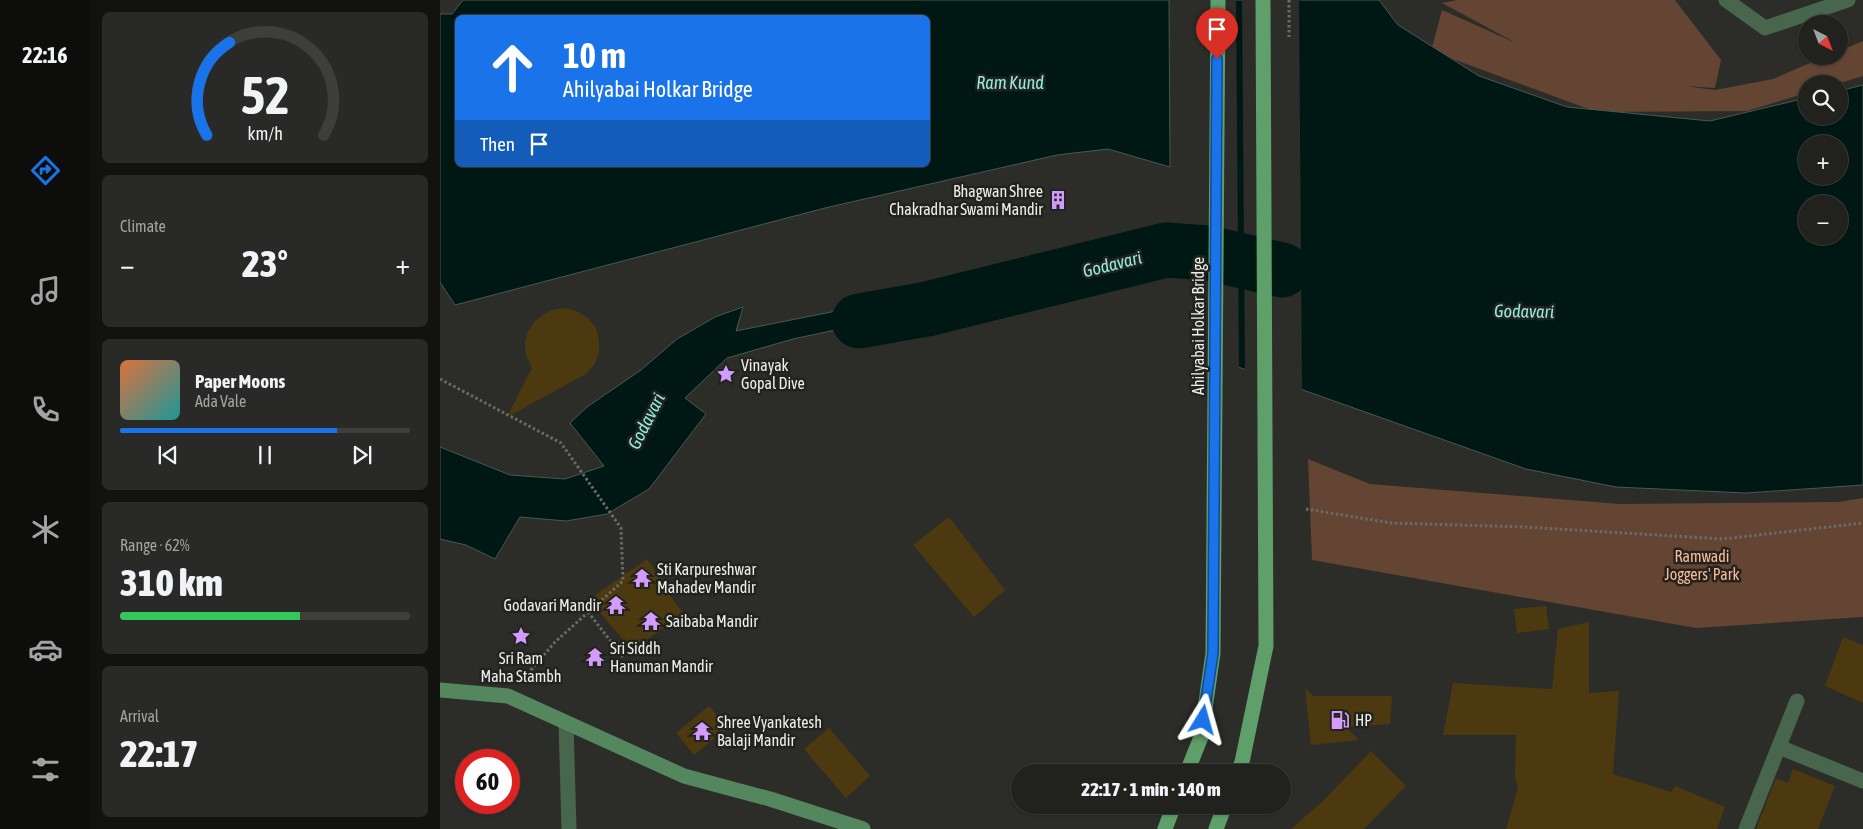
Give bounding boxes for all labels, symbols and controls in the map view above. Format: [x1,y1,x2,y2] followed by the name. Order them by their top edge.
[1196,8,1238,59] pin
[1203,15,1231,43] icon: arrive
[1798,15,1848,65] north arrow
[1798,15,1848,245] map controls
[480,35,545,100] icon: ahead
[563,35,626,75] text: 10 m
[22,42,68,68] text: 22:16
[241,65,289,125] text: 52
[976,72,1044,93] water label: Ram Kund
[1798,75,1848,125] button: search
[563,76,753,102] text: Ahilyabai Holkar Bridge
[247,123,283,144] text: km/h
[525,130,553,158] icon: arrive
[480,133,515,155] text: Then
[1798,135,1848,185] button: +
[28,153,63,188] icon: directions
[889,182,1043,218] place label: Bhagwan Shree Chakradhar Swami Mandir
[1047,189,1069,211] building icon: Bhagwan Shree Chakradhar Swami Mandir
[1798,195,1848,245] button: −
[120,217,166,235] text: Climate
[242,242,288,285] text: 23°
[1080,247,1144,281] water label: Godavari
[120,248,135,280] text: −
[395,248,410,280] text: +
[1189,257,1208,395] street label: Ahilyabai Holkar Bridge
[28,273,63,308] icon: music
[1494,300,1554,322] water label: Godavari
[741,356,805,393] place label: Vinayak Gopal Dive
[715,363,737,385] place icon: Vinayak Gopal Dive
[195,370,285,392] text: Paper Moons
[623,390,669,452] water label: Godavari
[28,392,63,427] icon: phone
[195,392,246,410] text: Ada Vale
[154,441,182,469] icon: previous
[251,441,279,469] icon: pause
[348,441,376,469] icon: next
[28,512,63,547] icon: climate
[120,536,190,554] text: Range · 62%
[1665,547,1739,584] park label: Ramwadi Joggers' Park
[657,560,756,596] place label: Sti Karpureshwar Mahadev Mandir
[120,561,223,604] text: 310 km
[631,567,653,589] temple icon: Sti Karpureshwar Mahadev Mandir
[605,594,627,616] temple icon: Godavari Mandir
[504,596,601,614] place label: Godavari Mandir
[640,610,662,632] temple icon: Saibaba Mandir
[666,612,758,630] place label: Saibaba Mandir
[510,625,532,647] place icon: Sri Ram Maha Stambh
[28,632,63,667] icon: car
[610,639,713,675] place label: Sri Siddh Hanuman Mandir
[584,646,606,668] temple icon: Sri Siddh Hanuman Mandir
[480,649,562,685] place label: Sri Ram Maha Stambh
[1176,693,1228,745] position arrow
[120,707,159,725] text: Arrival
[1329,709,1351,731] fuel station icon: HP
[1355,711,1372,729] place label: HP
[717,713,822,750] place label: Shree Vyankatesh Balaji Mandir
[691,720,713,742] temple icon: Shree Vyankatesh Balaji Mandir
[120,732,198,775] text: 22:17
[455,749,520,814] speed limit sign: 60
[28,752,63,787] icon: filters
[1081,778,1221,800] text: 22:17 · 1 min · 140 m

